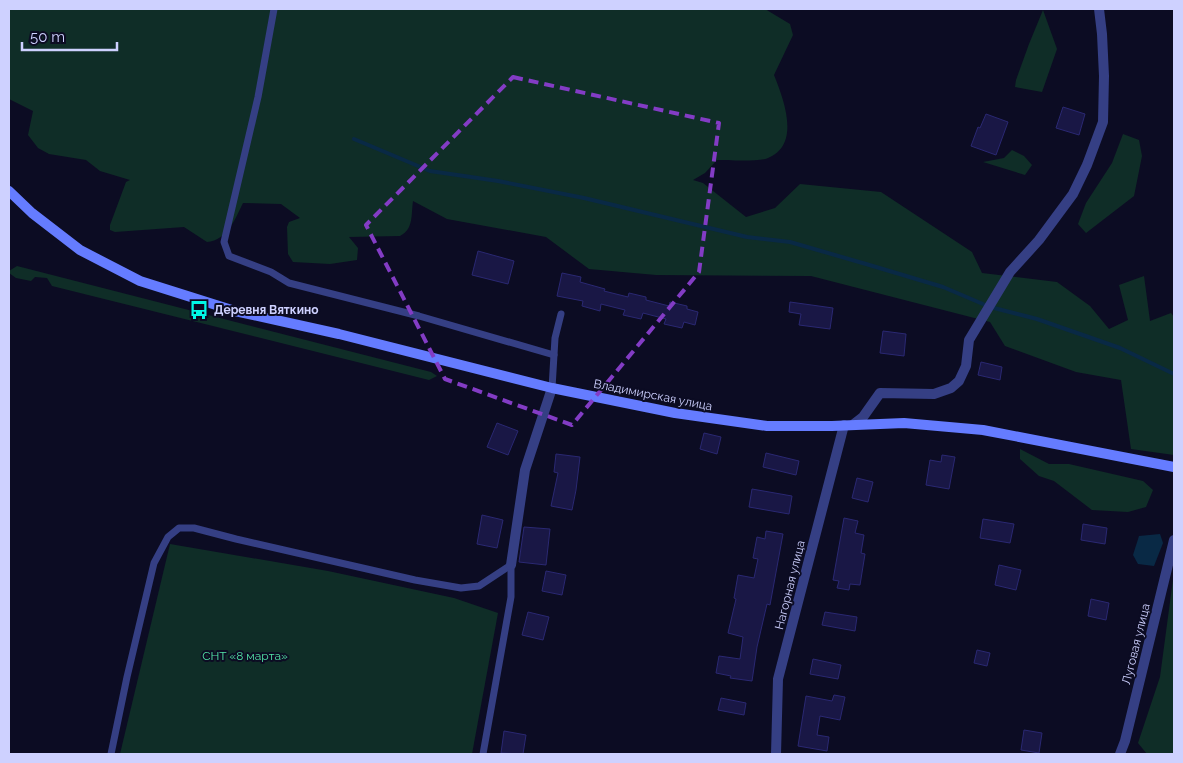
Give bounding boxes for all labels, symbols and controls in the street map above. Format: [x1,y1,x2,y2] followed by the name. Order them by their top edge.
[22,20,118,52] scale bar
[30,28,65,46] text: 50 m
[188,299,210,321] bus stop icon: Деревня Вяткино
[214,303,319,317] place label: Деревня Вяткино
[592,377,714,413] street label: Владимирская улица
[772,539,808,631] street label: Нагорная улица
[1119,602,1153,686] street label: Луговая улица
[202,649,288,663] park label: СНТ «8 марта»

